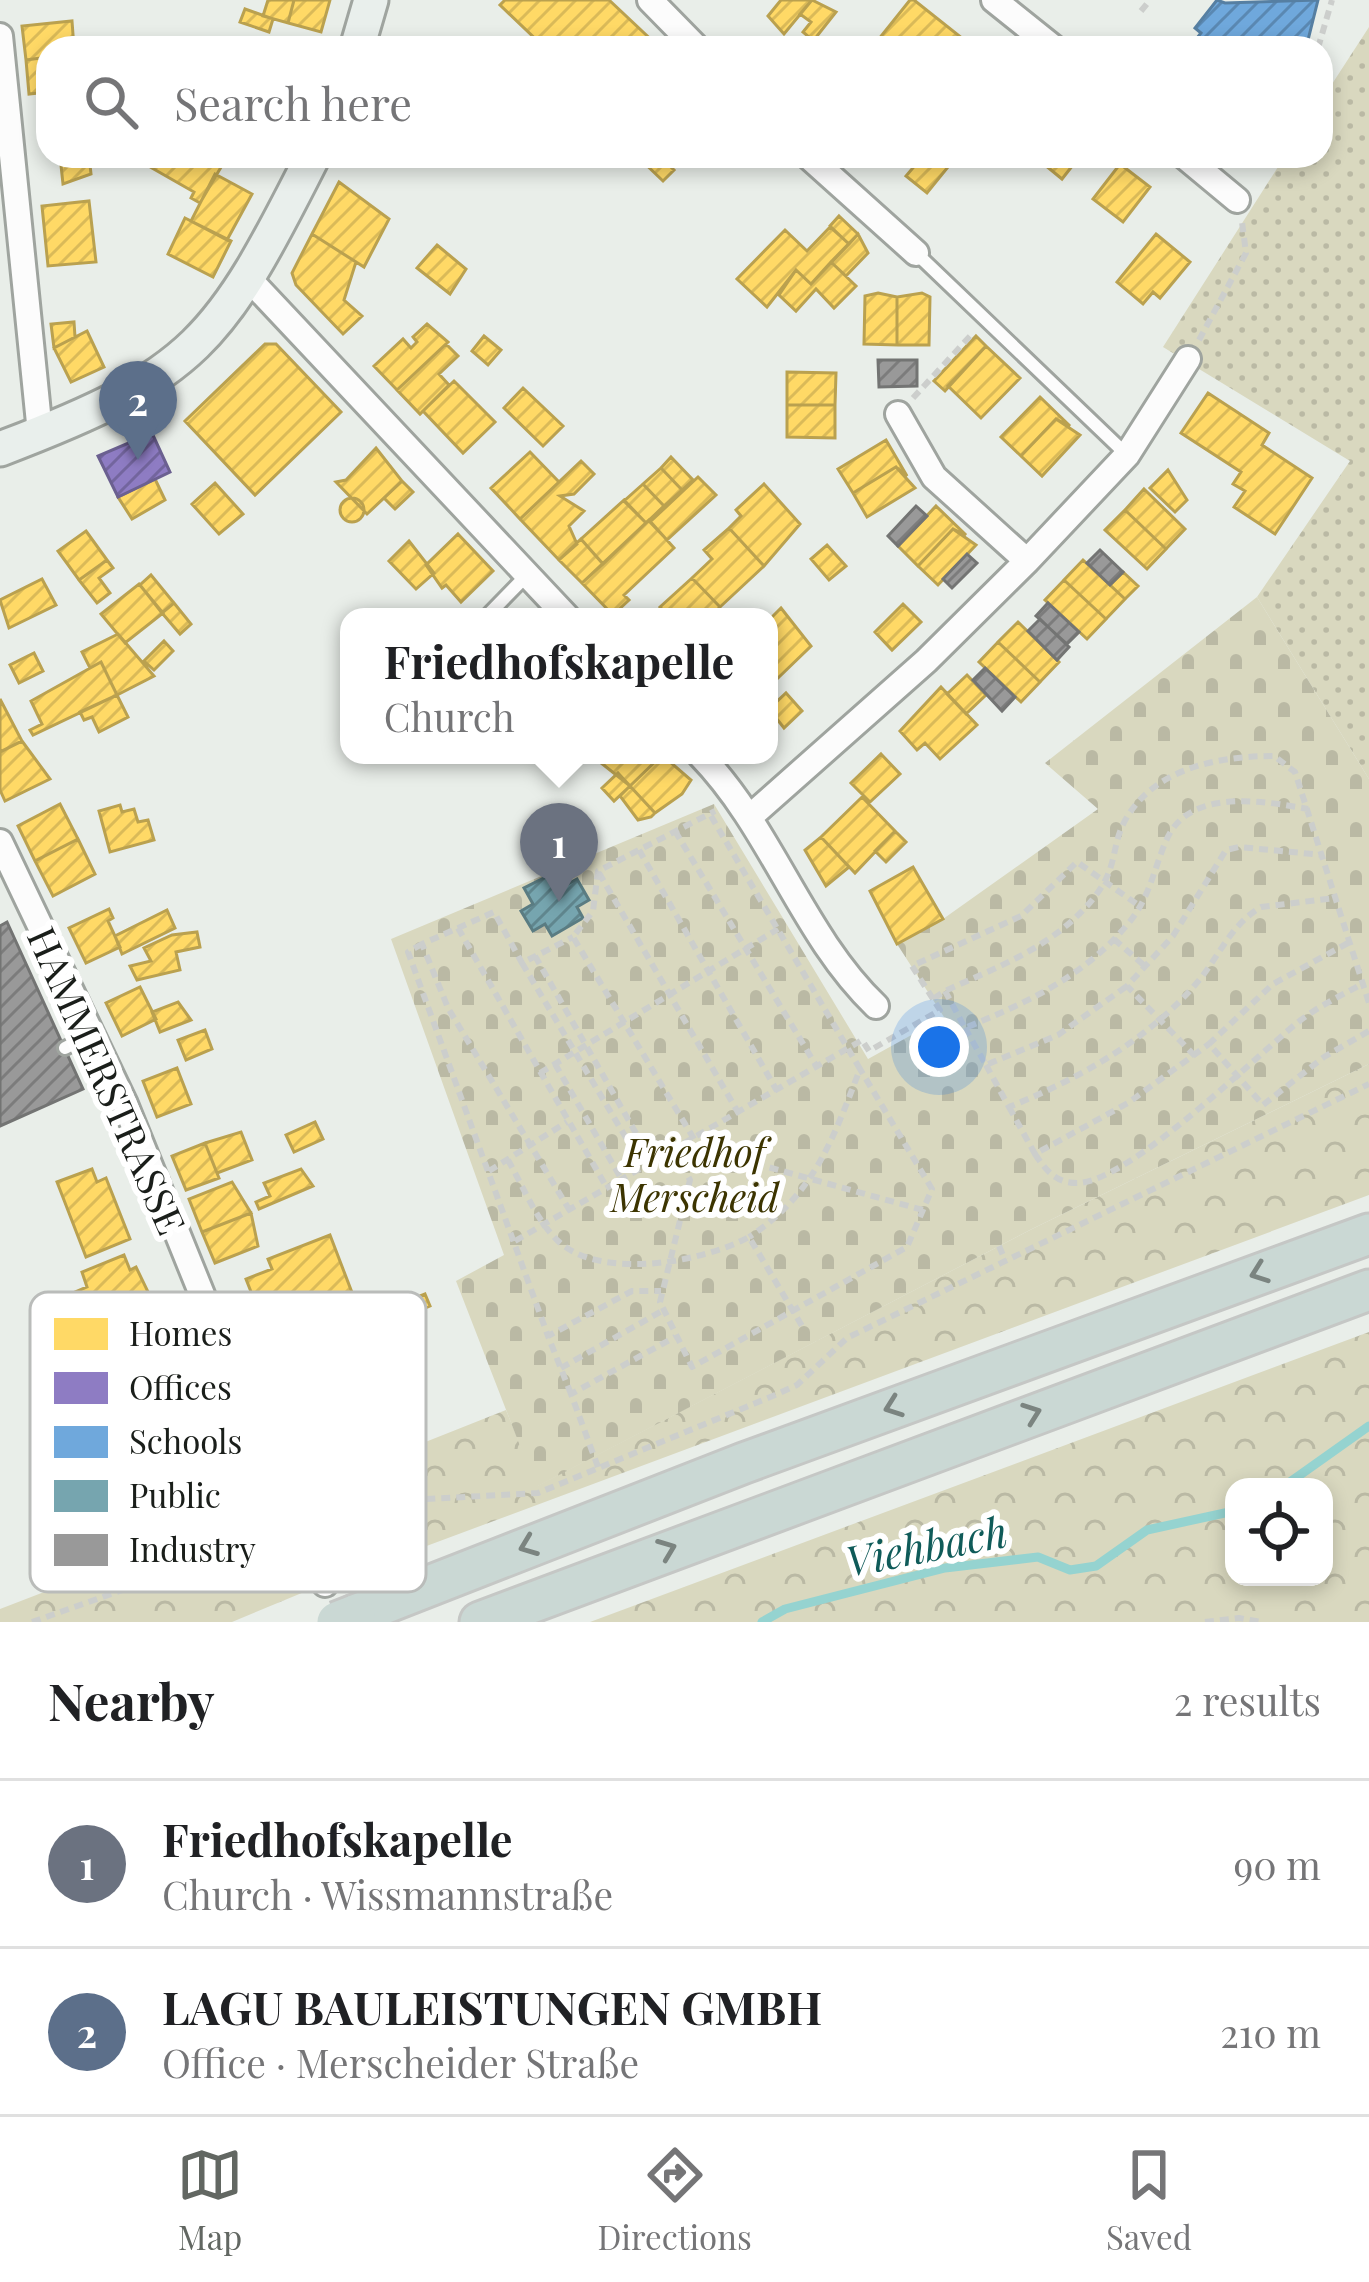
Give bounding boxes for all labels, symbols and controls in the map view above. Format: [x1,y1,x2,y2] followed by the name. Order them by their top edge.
[36,36,1333,168] search box
[78,69,144,135] icon: search
[174,72,412,132] text: Search here
[99,361,177,460] pin: 2
[340,608,778,764] popup
[384,630,734,690] text: Friedhofskapelle
[384,690,515,742] text: Church
[520,803,598,902] pin: 1
[17,918,199,1242] street label: HAMMERSTRASSE
[909,1017,969,1077] your location
[609,1125,781,1222] park label: Friedhof Merscheid
[1250,1259,1271,1283] one-way arrow
[30,1292,426,1592] legend
[129,1310,232,1354] text: Homes
[129,1364,232,1408] text: Offices
[883,1393,904,1418] one-way arrow
[1021,1403,1042,1427] one-way arrow
[129,1418,242,1462] text: Schools
[129,1472,221,1516] text: Public
[1225,1478,1333,1586] map controls
[1225,1478,1333,1586] button: locate
[840,1502,1012,1588] water label: Viehbach
[129,1526,256,1570] text: Industry
[519,1531,540,1556] one-way arrow
[655,1539,676,1564] one-way arrow
[48,1666,214,1734] text: Nearby
[1174,1674,1321,1726] text: 2 results
[162,1808,512,1868] text: Friedhofskapelle
[80,1838,94,1890] text: 1
[1233,1838,1321,1890] text: 90 m
[162,1868,613,1920] text: Church · Wissmannstraße
[162,1976,822,2036] text: LAGU BAULEISTUNGEN GMBH
[77,2006,97,2058] text: 2
[1220,2006,1321,2058] text: 210 m
[162,2036,639,2088] text: Office · Merscheider Straße
[177,2142,243,2258] tab: Map
[597,2142,752,2258] tab: Directions
[1106,2142,1192,2258] tab: Saved

